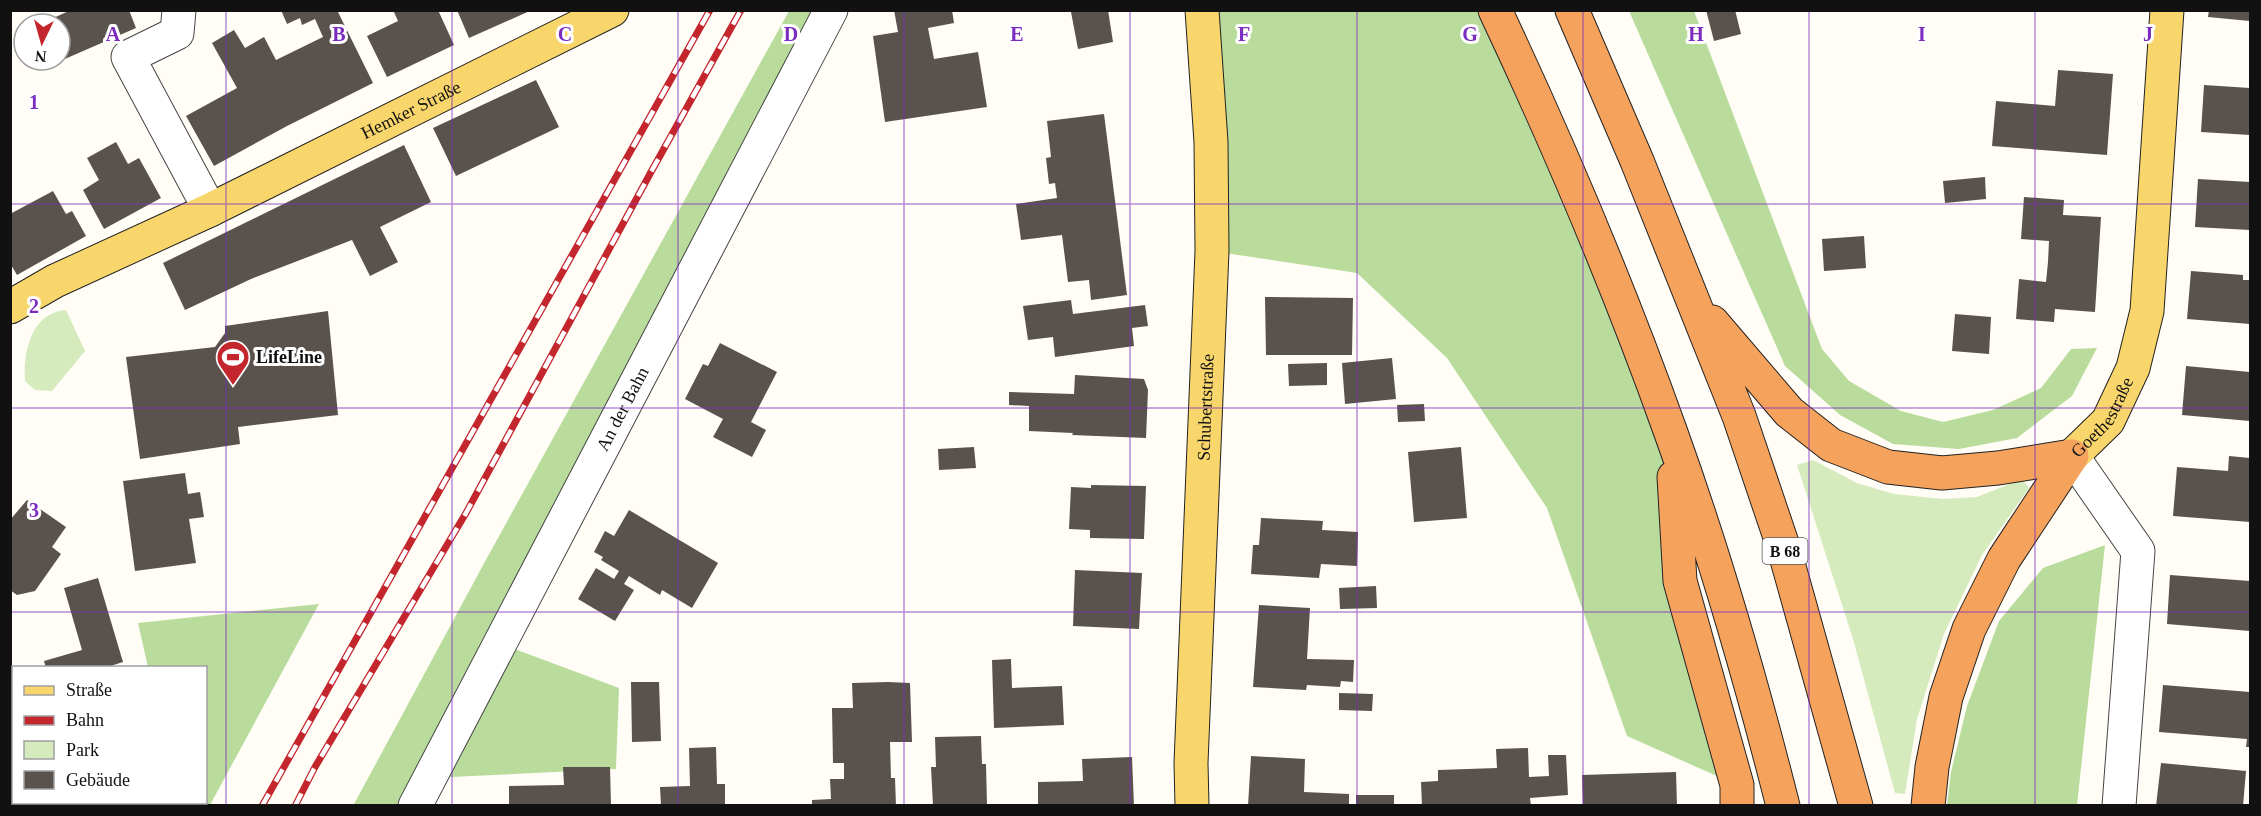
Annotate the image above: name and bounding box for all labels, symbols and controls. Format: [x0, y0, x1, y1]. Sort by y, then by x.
north arrow [12, 12, 72, 72]
text: A [106, 23, 121, 45]
text: B [332, 23, 346, 45]
text: C [558, 23, 572, 45]
text: D [784, 23, 798, 45]
text: E [1010, 23, 1024, 45]
text: F [1238, 23, 1250, 45]
text: G [1462, 23, 1478, 45]
text: H [1688, 23, 1704, 45]
text: I [1918, 23, 1926, 45]
text: J [2143, 23, 2153, 45]
text: N [34, 47, 47, 65]
street label: Hemker Straße [358, 77, 464, 143]
text: 1 [29, 91, 39, 113]
text: 2 [29, 295, 39, 317]
sports icon: LifeLine [215, 339, 251, 386]
place label: LifeLine [256, 347, 322, 367]
street label: Schubertstraße [1193, 353, 1218, 461]
street label: An der Bahn [592, 364, 653, 454]
street label: Goethestraße [2067, 374, 2137, 461]
text: 3 [29, 499, 39, 521]
road number: B 68 [1762, 538, 1808, 564]
legend [12, 666, 207, 804]
text: Straße [66, 680, 112, 700]
text: Bahn [66, 710, 104, 730]
text: Park [66, 740, 99, 760]
text: Gebäude [66, 770, 130, 790]

